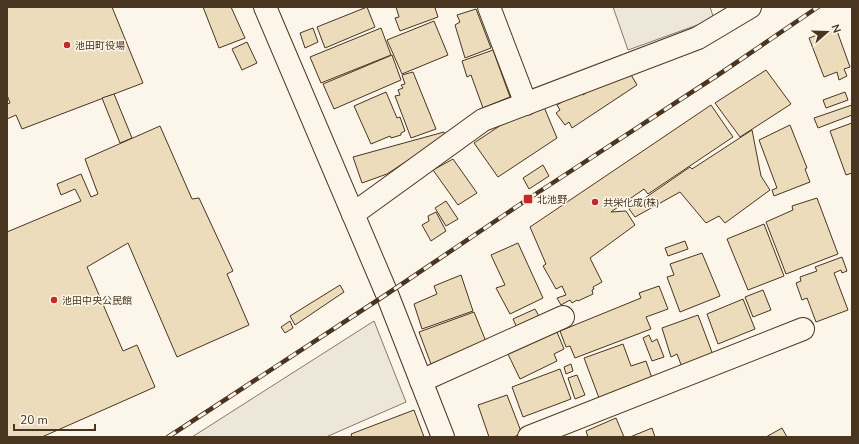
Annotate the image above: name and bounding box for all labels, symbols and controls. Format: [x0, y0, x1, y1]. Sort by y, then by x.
north arrow [807, 12, 847, 52]
text: N [827, 22, 844, 35]
place label: 池田町役場 [75, 39, 125, 53]
marker: 池田町役場 [62, 40, 72, 50]
marker: 北池野 [522, 193, 534, 205]
place label: 北池野 [537, 193, 567, 207]
place label: 共栄化成(株) [603, 196, 659, 210]
marker: 共栄化成(株) [590, 197, 600, 207]
place label: 池田中央公民館 [62, 294, 132, 308]
marker: 池田中央公民館 [49, 295, 59, 305]
scale bar [14, 406, 95, 432]
text: 20 m [20, 412, 48, 428]

